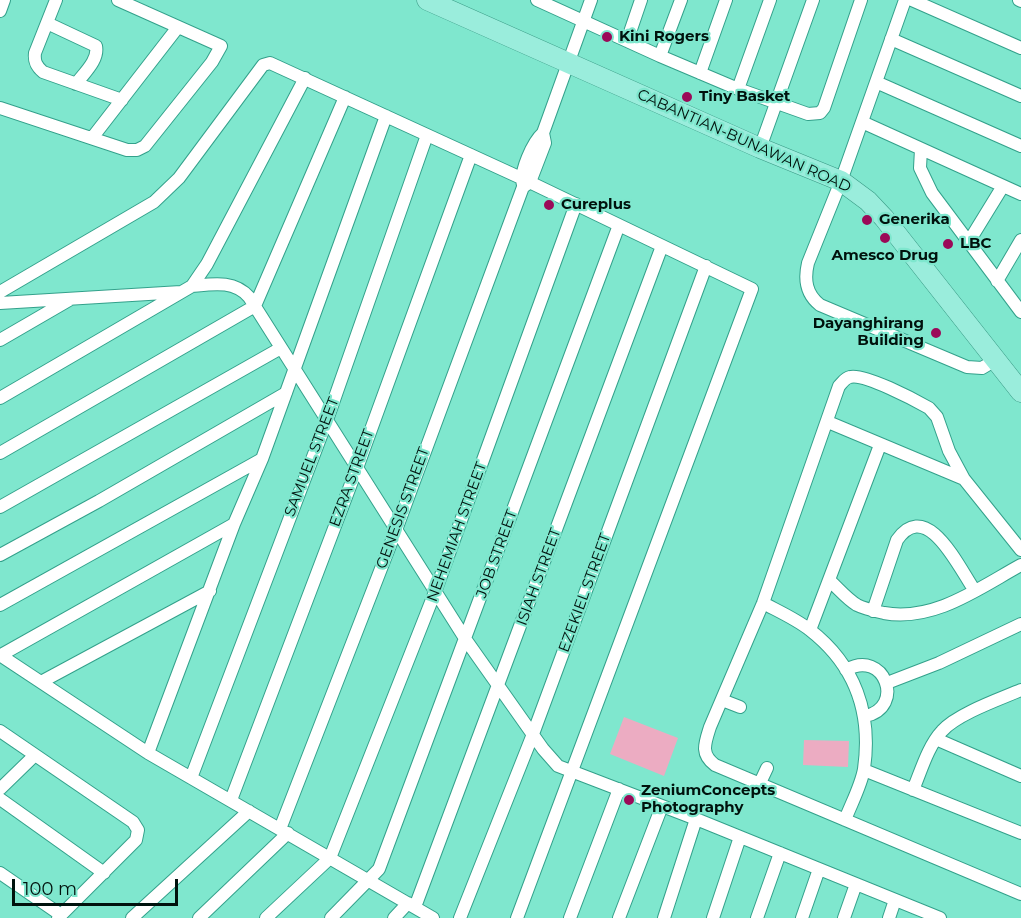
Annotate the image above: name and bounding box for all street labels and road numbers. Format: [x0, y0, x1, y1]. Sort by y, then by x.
street label: CABANTIAN-BUNAWAN ROAD [634, 86, 854, 196]
street label: SAMUEL STREET [281, 395, 343, 519]
street label: EZRA STREET [326, 427, 378, 529]
street label: GENESIS STREET [373, 445, 433, 571]
street label: NEHEMIAH STREET [423, 460, 491, 604]
street label: JOB STREET [473, 507, 521, 601]
street label: ISIAH STREET [513, 526, 565, 628]
street label: EZEKIEL STREET [555, 531, 615, 655]

